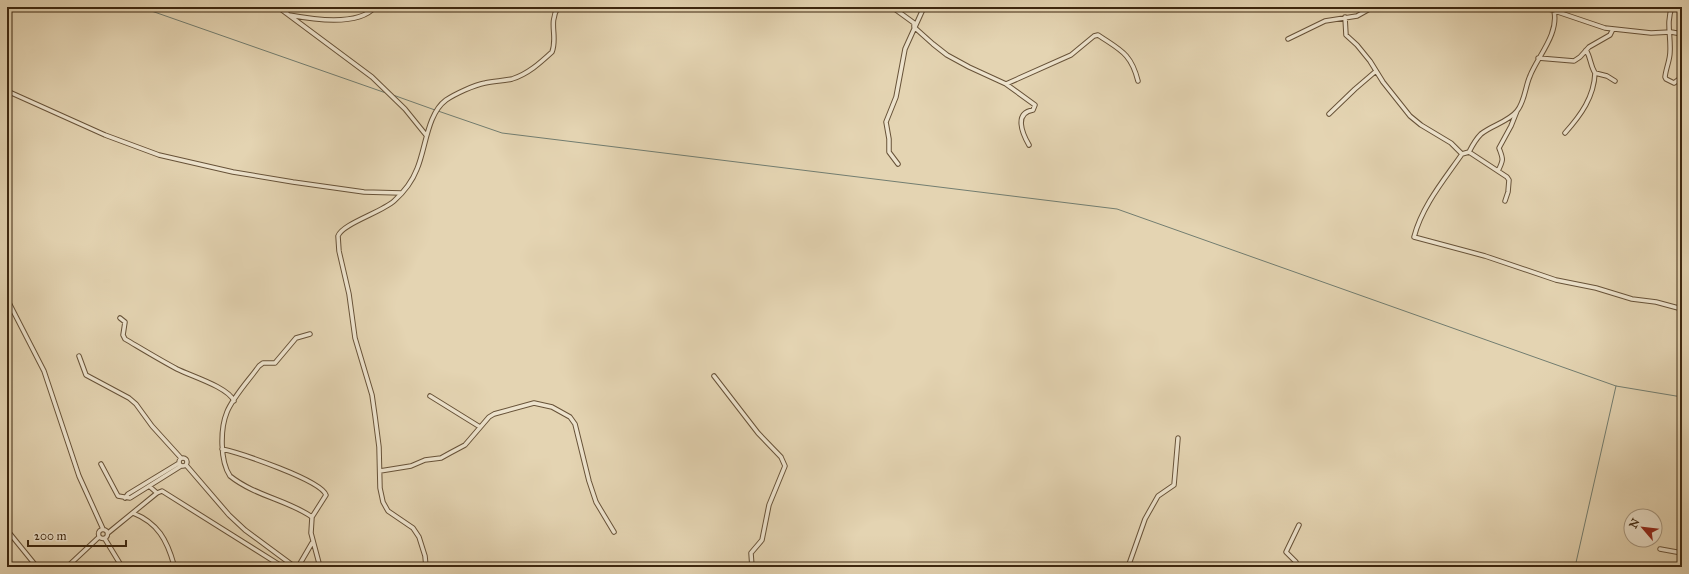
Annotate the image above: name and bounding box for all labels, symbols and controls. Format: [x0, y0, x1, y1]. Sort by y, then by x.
north arrow [1623, 508, 1663, 548]
text: N [1627, 516, 1643, 531]
scale bar [28, 522, 126, 548]
text: 200 m [34, 529, 67, 543]

